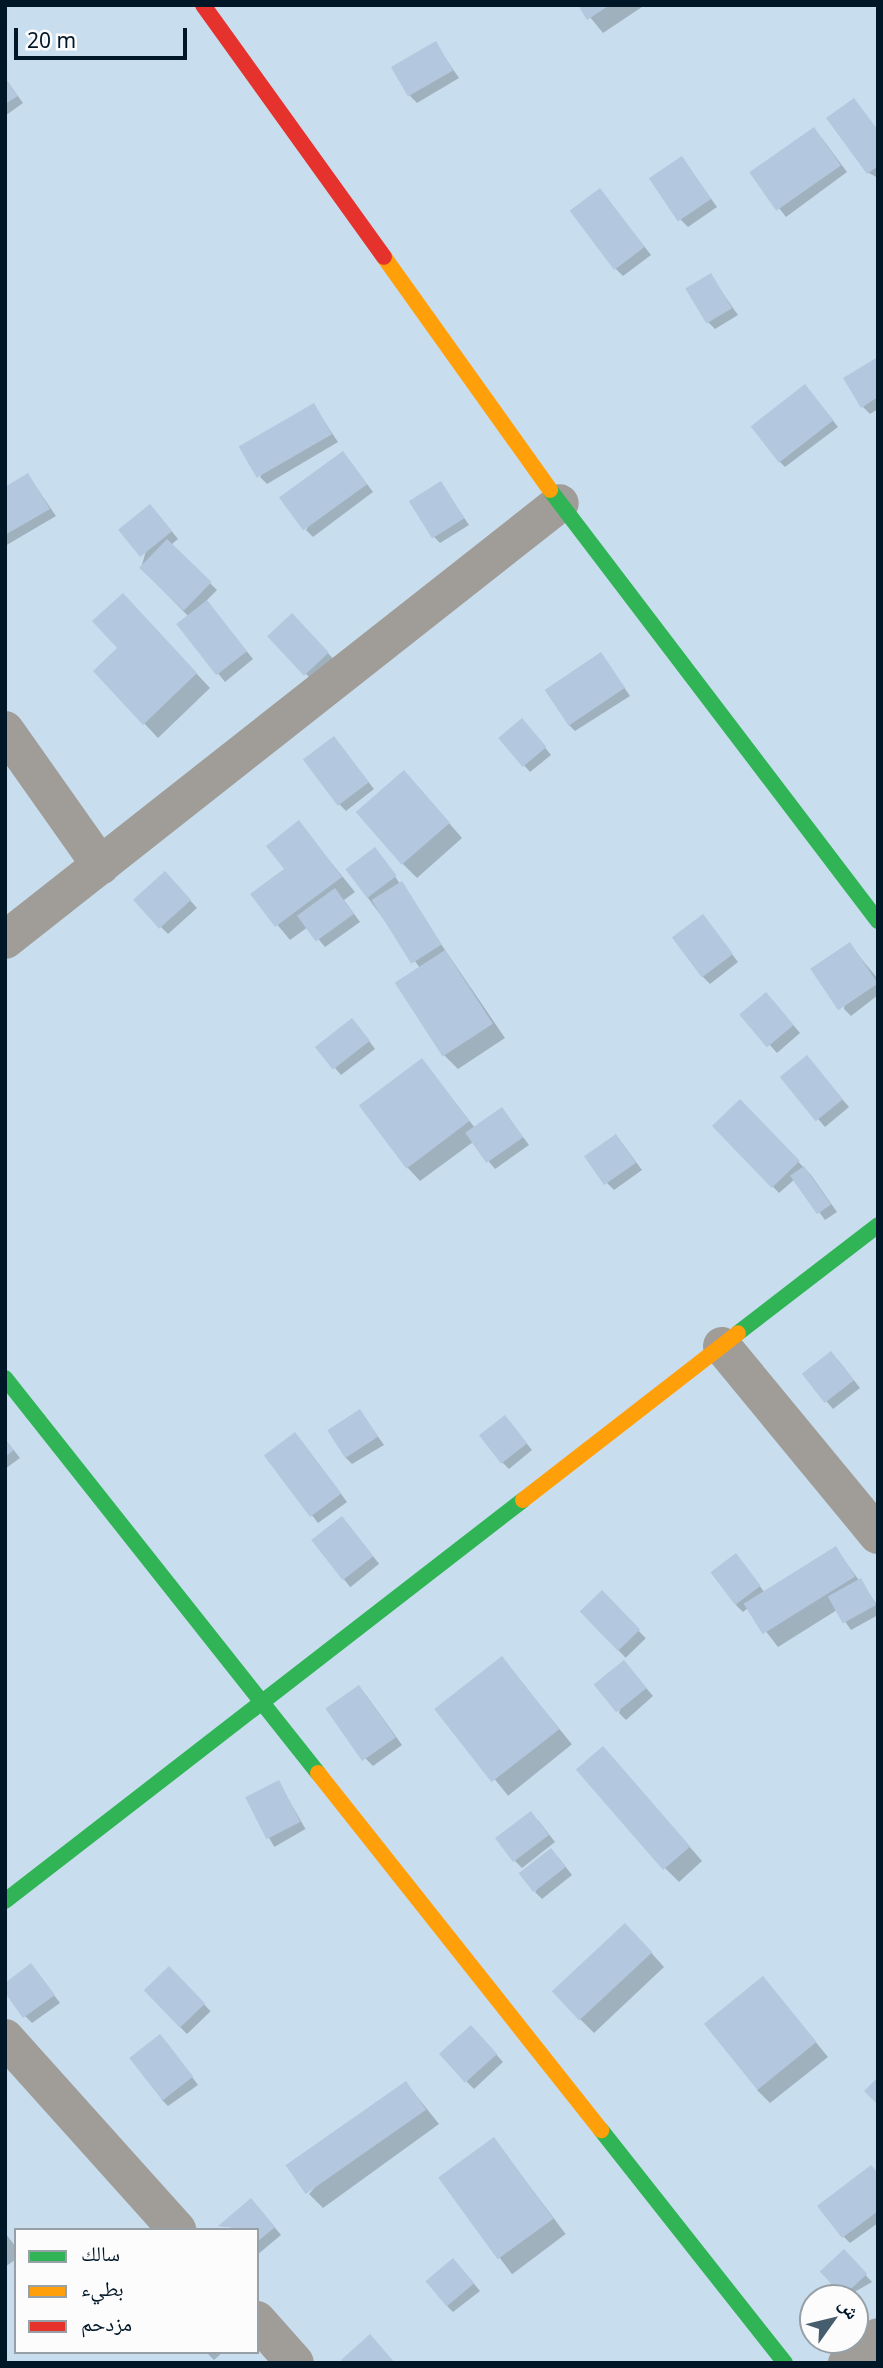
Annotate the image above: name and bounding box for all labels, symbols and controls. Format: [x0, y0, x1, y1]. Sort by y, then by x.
scale bar [18, 14, 191, 58]
text: 20 m [27, 26, 76, 54]
legend [14, 2228, 259, 2354]
text: سالك [81, 2239, 120, 2267]
text: بطيء [81, 2274, 124, 2302]
north arrow [799, 2284, 869, 2354]
text: ش [833, 2293, 866, 2324]
text: مزدحم [81, 2309, 132, 2337]

